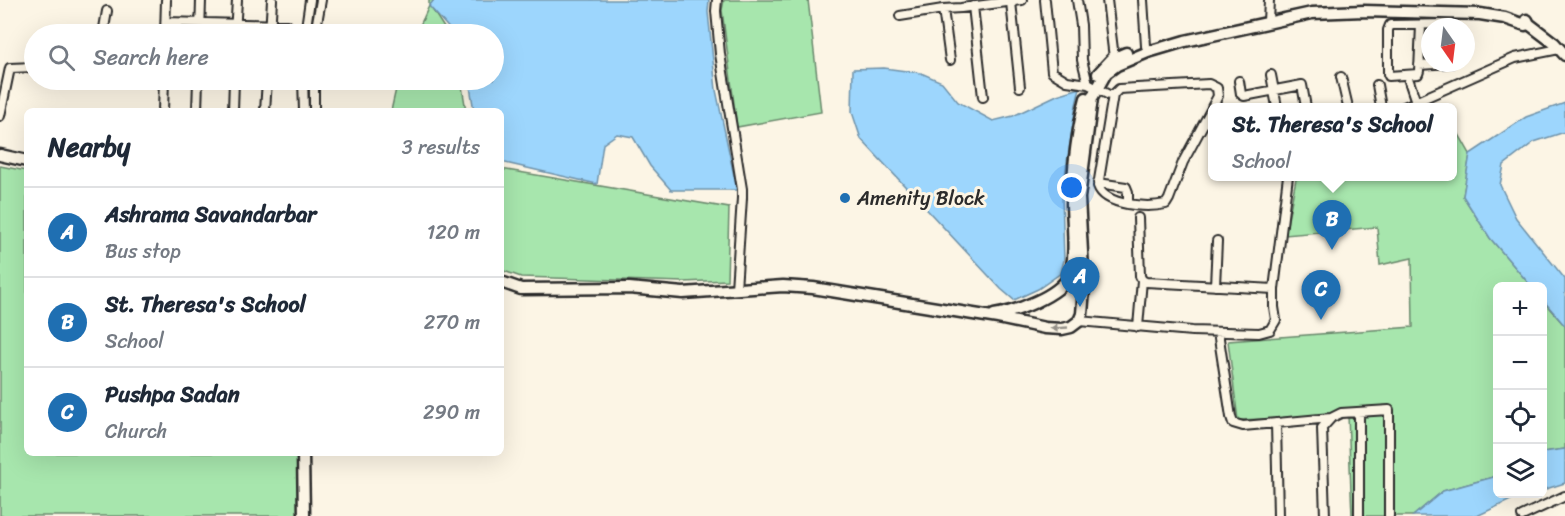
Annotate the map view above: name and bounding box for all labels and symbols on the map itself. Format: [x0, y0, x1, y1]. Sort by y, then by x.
north arrow [1421, 18, 1475, 72]
your location [1057, 173, 1086, 202]
place label: Amenity Block [856, 181, 985, 216]
marker: Amenity Block [838, 191, 852, 205]
pin: B [1312, 200, 1352, 250]
pin: A [1060, 258, 1100, 307]
pin: C [1302, 270, 1340, 320]
one-way arrow [1049, 323, 1068, 332]

